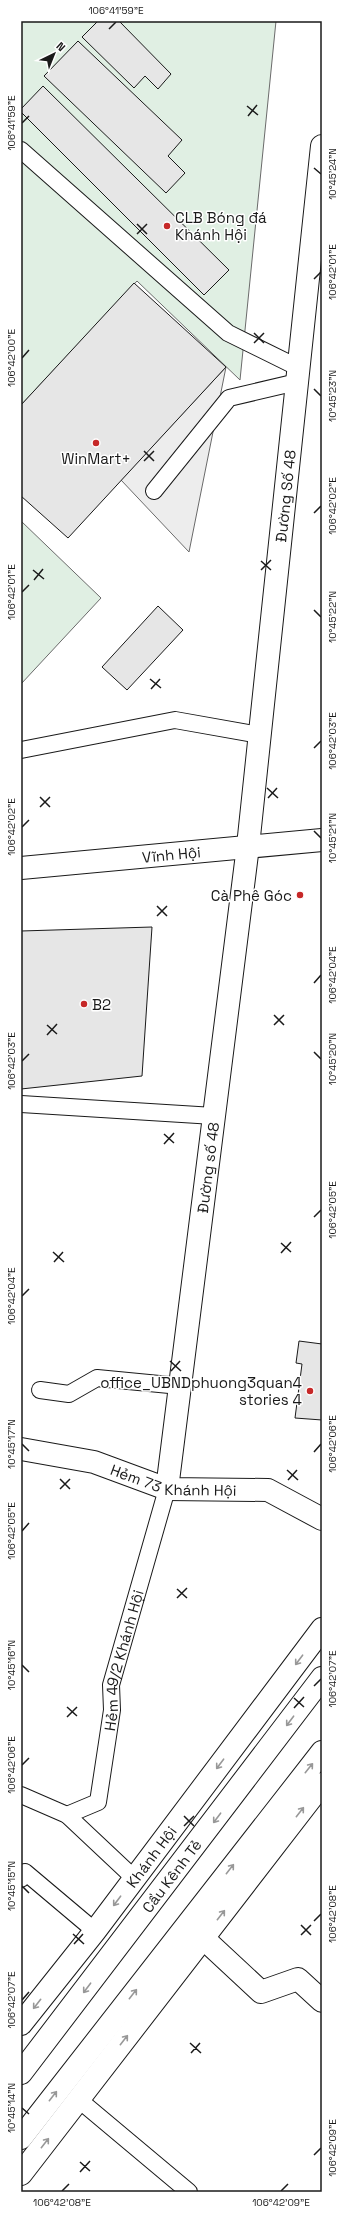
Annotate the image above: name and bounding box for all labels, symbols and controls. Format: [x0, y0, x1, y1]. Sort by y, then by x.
text: 106°41'59"E [88, 4, 144, 17]
north arrow [34, 34, 74, 74]
text: N [53, 39, 68, 54]
text: 106°41'59"E [5, 95, 18, 151]
text: 10°45'24"N [326, 148, 339, 200]
place label: CLB Bóng đá Khánh Hội [175, 208, 267, 244]
marker: CLB Bóng đá Khánh Hội [162, 221, 172, 231]
text: 106°42'01"E [326, 244, 339, 300]
text: 106°42'00"E [5, 329, 18, 387]
text: 10°45'23"N [326, 370, 339, 422]
marker: WinMart+ [91, 438, 101, 448]
place label: WinMart+ [61, 449, 131, 468]
street label: Đường Số 48 [271, 449, 299, 543]
text: 106°42'02"E [326, 477, 339, 535]
text: 106°42'01"E [5, 564, 18, 620]
text: 10°45'22"N [326, 591, 339, 643]
text: 106°42'03"E [326, 712, 339, 770]
text: 106°42'02"E [5, 798, 18, 856]
text: 10°45'21"N [326, 813, 339, 863]
street label: Vĩnh Hội [141, 842, 202, 866]
place label: Cà Phê Góc [211, 886, 292, 905]
marker: Cà Phê Góc [295, 890, 305, 900]
text: 106°42'04"E [326, 946, 339, 1004]
place label: B2 [92, 995, 111, 1014]
marker: B2 [79, 999, 89, 1009]
text: 106°42'03"E [5, 1032, 18, 1090]
text: 10°45'20"N [326, 1033, 339, 1085]
street label: Đường số 48 [192, 1121, 223, 1214]
text: 106°42'05"E [326, 1181, 339, 1239]
text: 106°42'04"E [5, 1267, 18, 1325]
place label: office_UBNDphuong3quan4 stories 4 [100, 1373, 302, 1409]
marker: office_UBNDphuong3quan4 stories 4 [305, 1386, 315, 1396]
text: 106°42'06"E [326, 1415, 339, 1473]
text: 10°45'17"N [5, 1419, 18, 1469]
street label: Hẻm 73 Khánh Hội [108, 1459, 237, 1499]
text: 106°42'05"E [5, 1502, 18, 1560]
street label: Hẻm 49/2 Khánh Hội [99, 1588, 147, 1732]
text: 10°45'16"N [5, 1640, 18, 1690]
text: 106°42'07"E [326, 1650, 339, 1708]
one-way arrow [294, 1654, 303, 1665]
one-way arrow [286, 1715, 295, 1726]
text: 106°42'06"E [5, 1736, 18, 1794]
one-way arrow [216, 1758, 225, 1769]
one-way arrow [305, 1762, 314, 1773]
one-way arrow [296, 1807, 305, 1818]
one-way arrow [212, 1813, 221, 1824]
street label: Khánh Hội [122, 1822, 180, 1891]
street label: Cầu Kênh Tẻ [137, 1835, 205, 1916]
text: 10°45'15"N [5, 1861, 18, 1911]
one-way arrow [226, 1863, 234, 1874]
text: 106°42'08"E [326, 1885, 339, 1943]
one-way arrow [113, 1895, 121, 1906]
one-way arrow [217, 1910, 225, 1921]
text: 106°42'07"E [5, 1971, 18, 2029]
one-way arrow [82, 1982, 91, 1993]
one-way arrow [129, 1988, 137, 1999]
one-way arrow [33, 1998, 42, 2009]
one-way arrow [120, 2035, 129, 2046]
text: 10°45'14"N [5, 2083, 18, 2133]
one-way arrow [49, 2091, 58, 2102]
text: 106°42'09"E [326, 2119, 339, 2177]
one-way arrow [40, 2138, 49, 2149]
text: 106°42'08"E [33, 2196, 91, 2209]
text: 106°42'09"E [252, 2196, 310, 2209]

